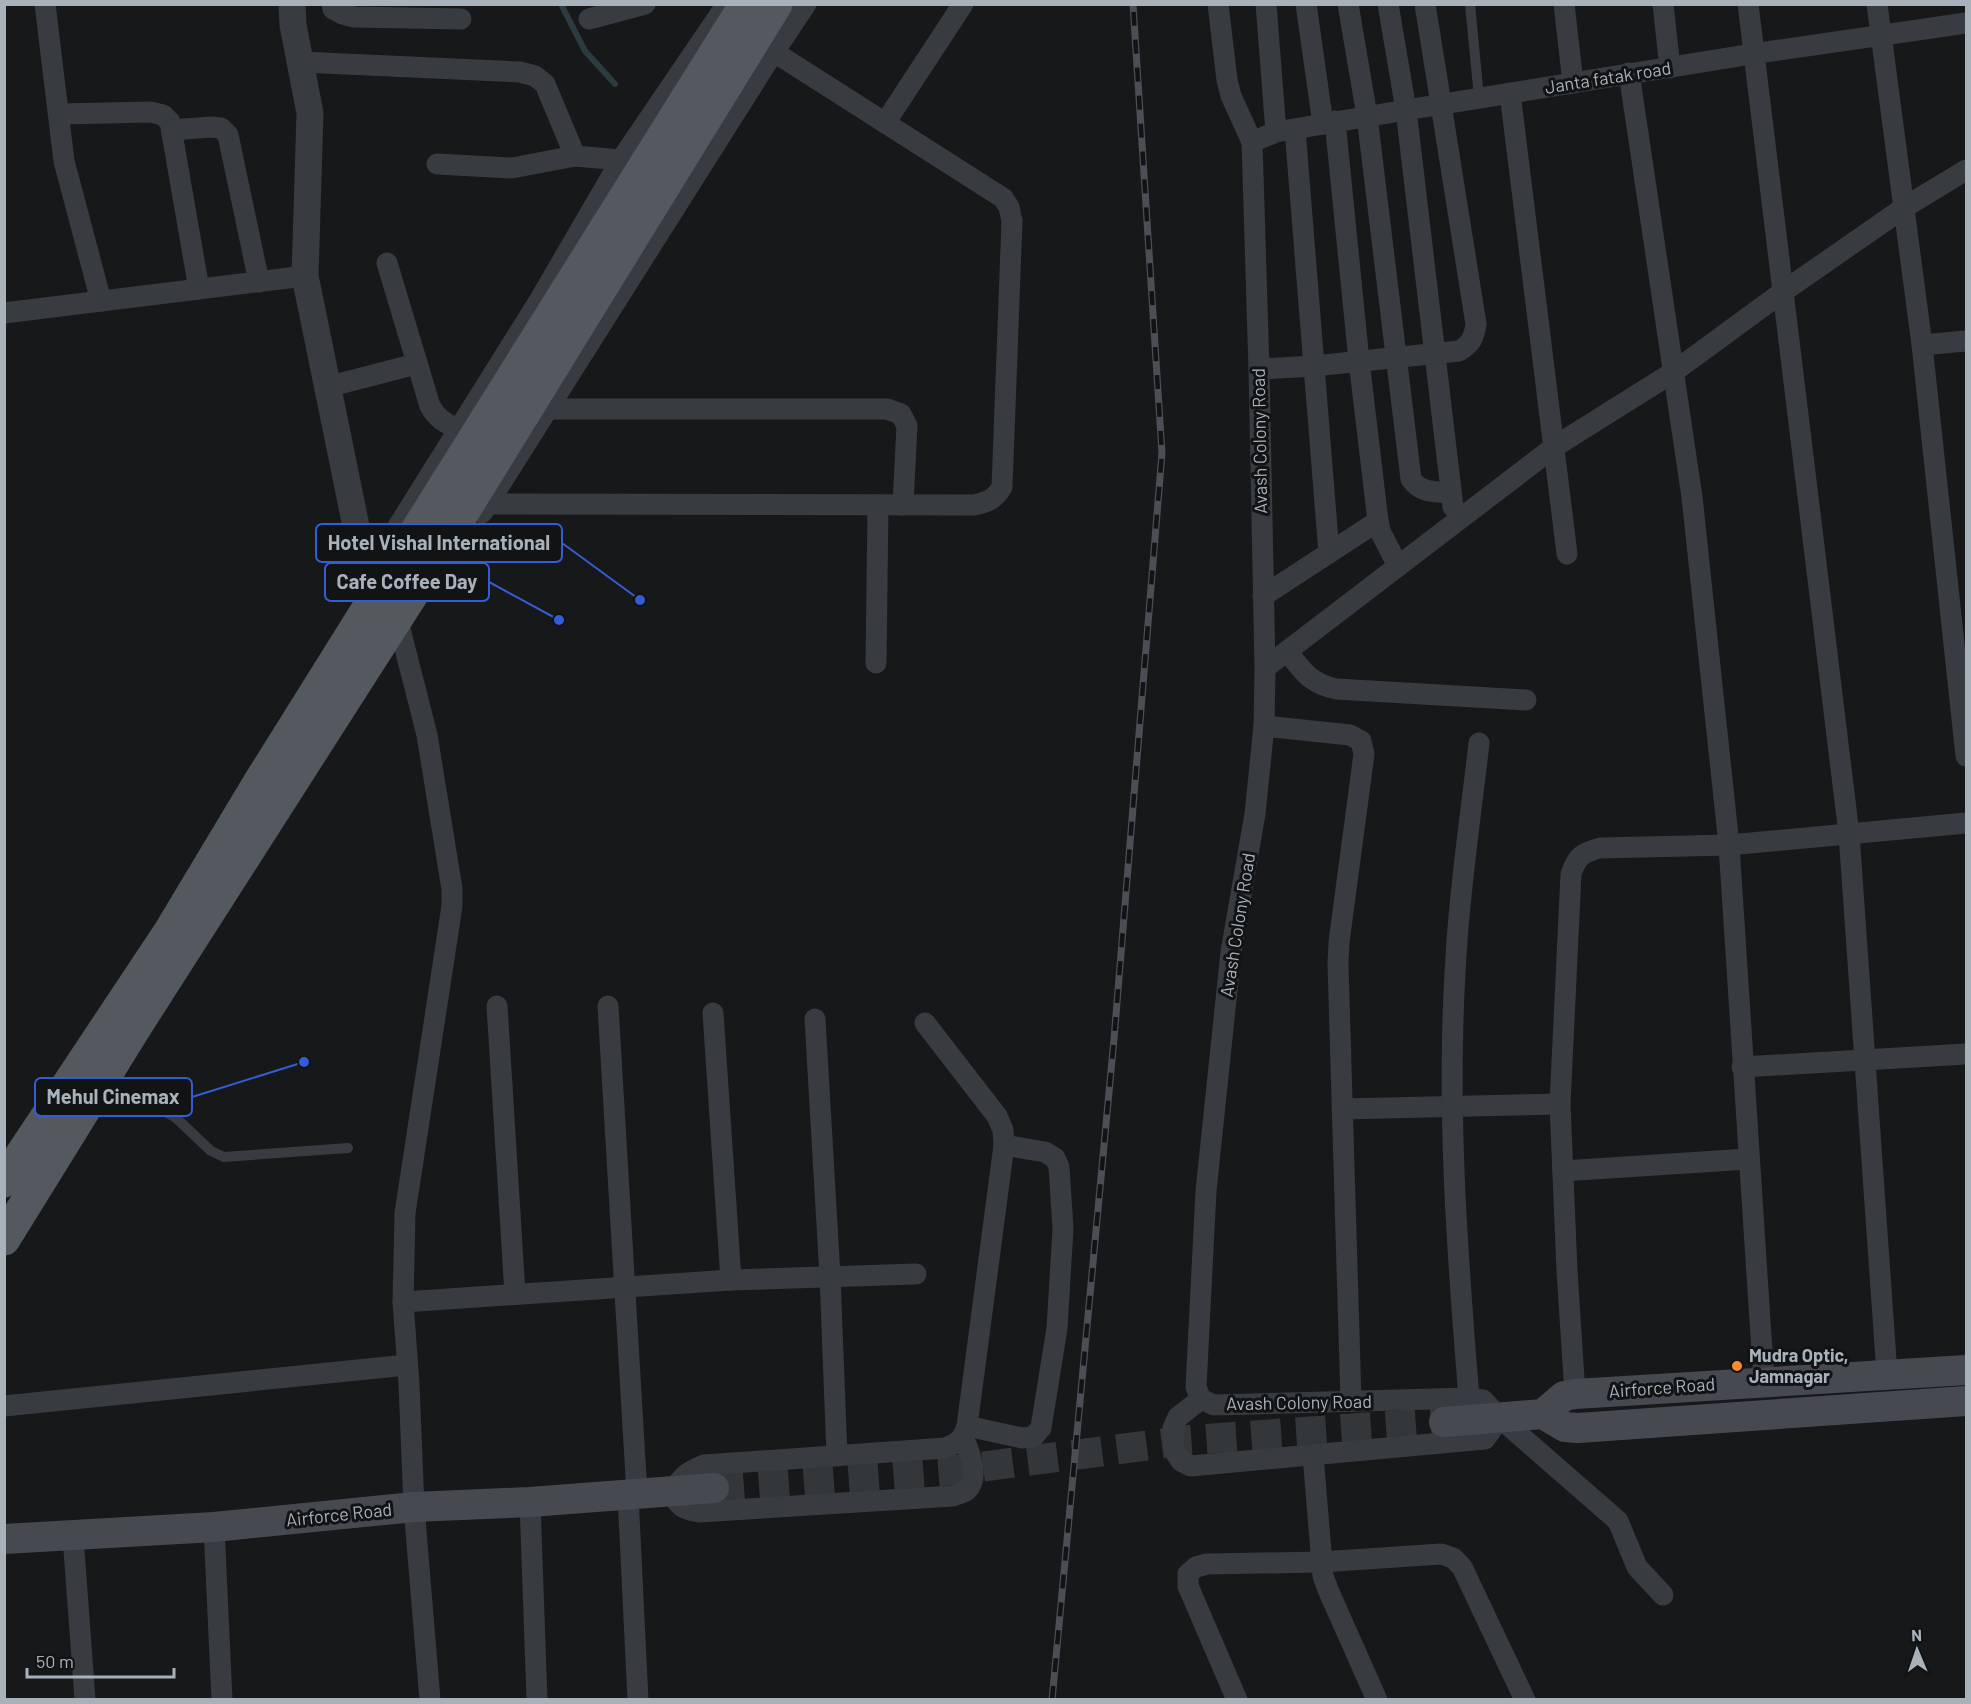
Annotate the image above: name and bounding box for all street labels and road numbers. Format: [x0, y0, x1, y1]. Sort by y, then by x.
street label: Janta fatak road [1543, 56, 1673, 98]
street label: Avash Colony Road [1247, 368, 1271, 514]
street label: Avash Colony Road [1215, 851, 1259, 999]
street label: Airforce Road [1608, 1372, 1716, 1402]
street label: Avash Colony Road [1226, 1390, 1372, 1414]
street label: Airforce Road [285, 1498, 393, 1531]

